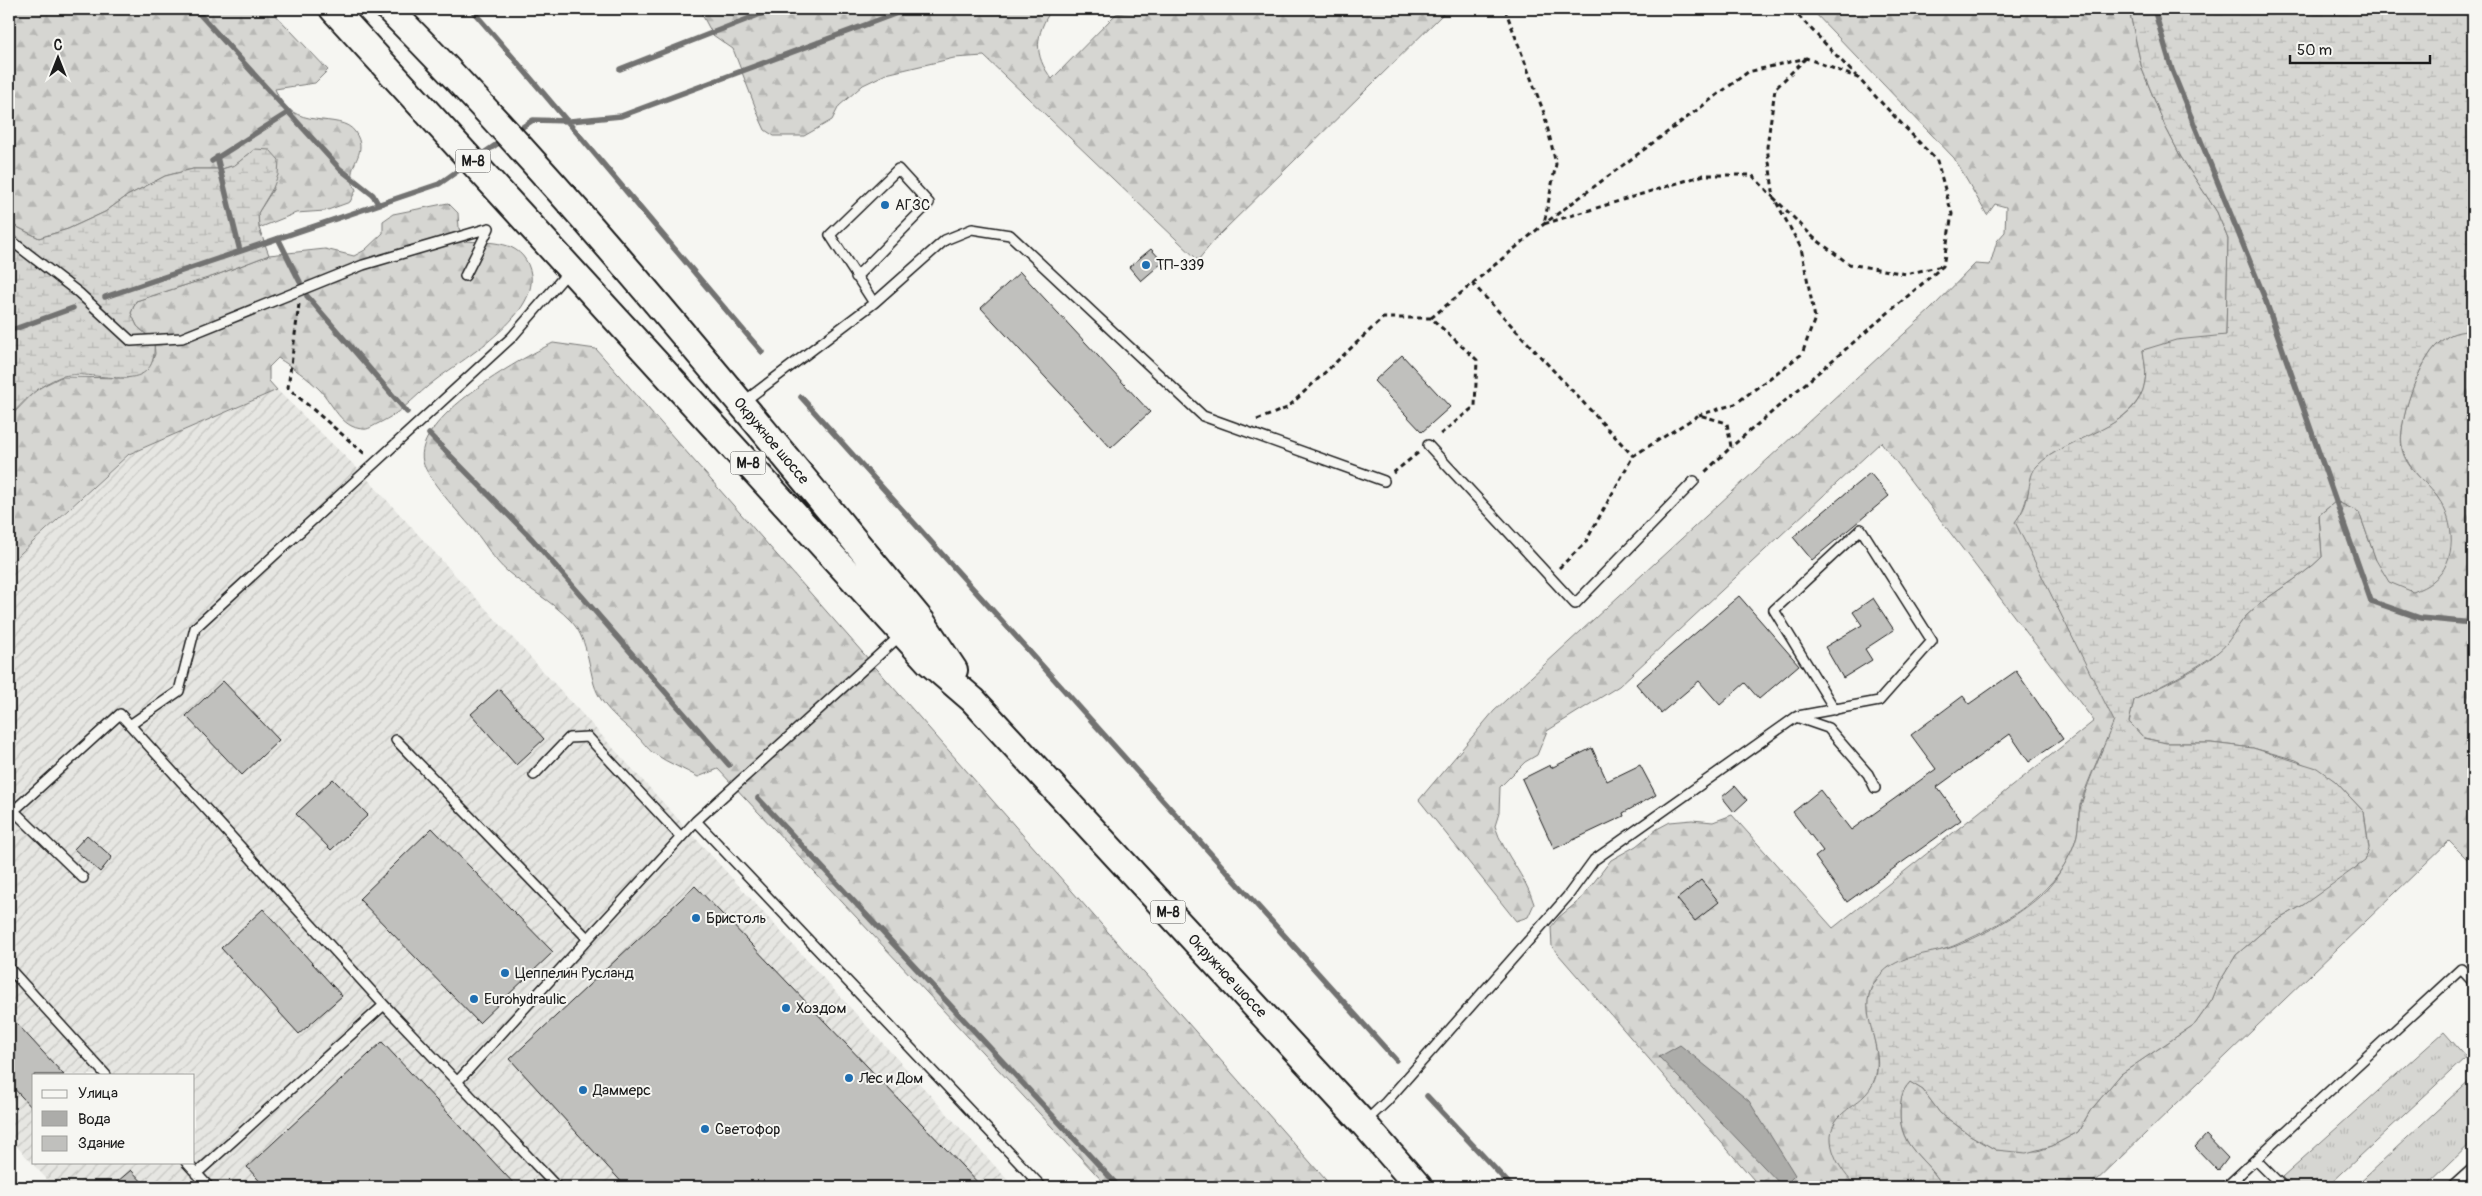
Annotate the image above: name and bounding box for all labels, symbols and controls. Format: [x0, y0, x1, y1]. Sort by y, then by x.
north arrow [32, 32, 82, 82]
scale bar [2290, 32, 2430, 64]
text: С [54, 37, 63, 54]
text: 50 m [2297, 41, 2332, 60]
road number: М-8 [456, 150, 490, 172]
place label: АГЗС [895, 196, 930, 215]
marker: АГЗС [879, 199, 891, 211]
place label: ТП-339 [1156, 256, 1204, 275]
marker: ТП-339 [1140, 259, 1152, 271]
street label: Окружное шоссе [729, 394, 813, 489]
road number: М-8 [730, 452, 766, 474]
road number: М-8 [1150, 900, 1186, 924]
place label: Бристоль [706, 909, 767, 928]
marker: Бристоль [690, 912, 702, 924]
street label: Окружное шоссе [1183, 930, 1271, 1022]
place label: Цеппелин Русланд [515, 964, 634, 983]
marker: Цеппелин Русланд [499, 967, 511, 979]
place label: Eurohydraulic [484, 990, 567, 1009]
marker: Eurohydraulic [468, 993, 480, 1005]
place label: Хоздом [796, 999, 846, 1018]
marker: Хоздом [780, 1002, 792, 1014]
place label: Лес и Дом [858, 1069, 923, 1088]
marker: Лес и Дом [843, 1072, 855, 1084]
legend [32, 1074, 195, 1164]
place label: Даммерс [592, 1081, 651, 1100]
text: Улица [78, 1084, 118, 1103]
marker: Даммерс [577, 1084, 589, 1096]
text: Вода [78, 1110, 111, 1129]
place label: Светофор [715, 1120, 780, 1139]
marker: Светофор [699, 1123, 711, 1135]
text: Здание [78, 1134, 125, 1153]

